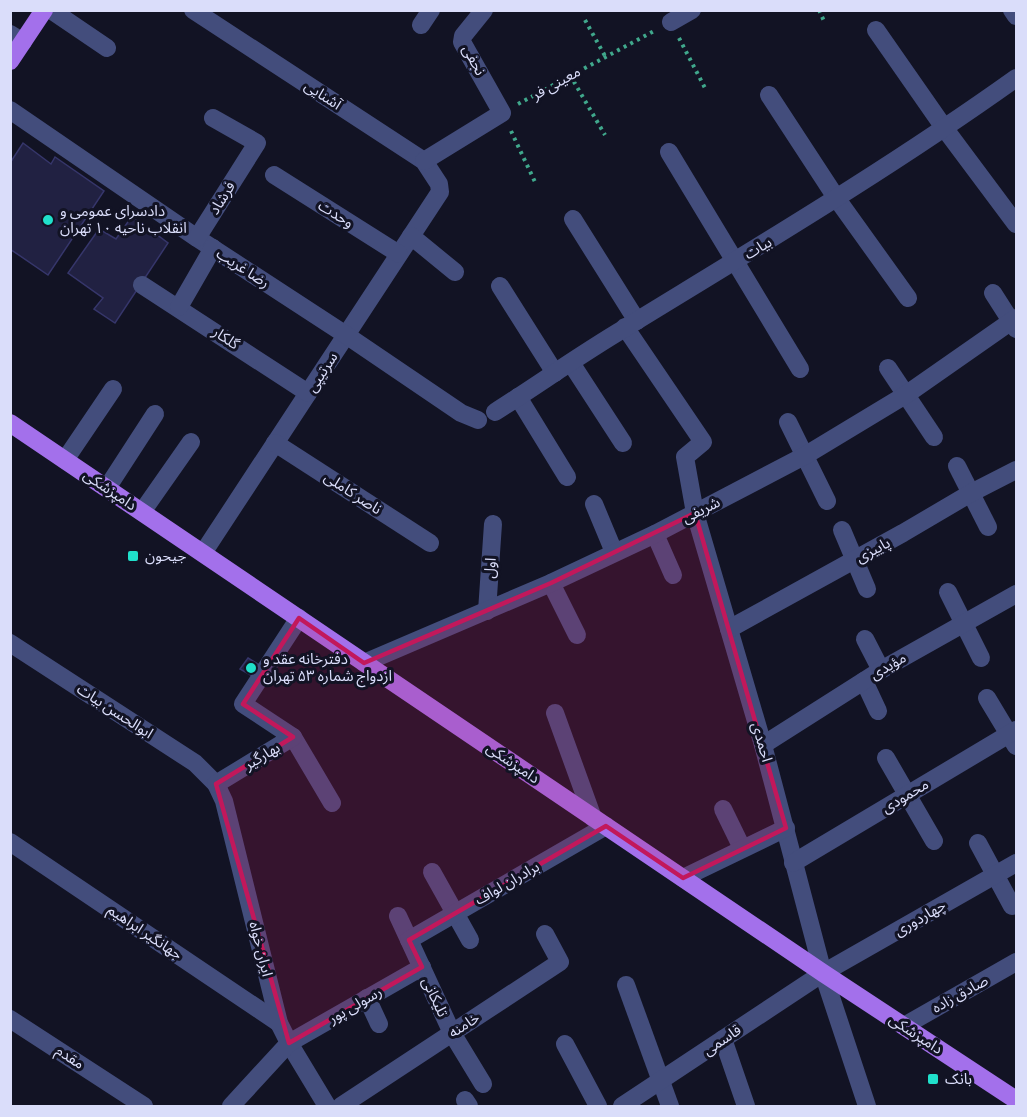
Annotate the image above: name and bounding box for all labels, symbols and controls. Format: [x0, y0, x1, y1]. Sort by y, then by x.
street label: نجفی [457, 41, 490, 79]
street label: معینی فر [527, 61, 585, 106]
street label: آشنایی [300, 76, 346, 116]
street label: فرشاد [204, 177, 241, 219]
street label: وحدت [314, 195, 358, 234]
place label: دادسرای عمومی و انقلاب ناحیه ۱۰ تهران [60, 201, 187, 239]
marker: دادسرای عمومی و انقلاب ناحیه ۱۰ تهران [41, 213, 55, 227]
street label: بیات [740, 232, 776, 265]
street label: رضا غریب [212, 243, 274, 294]
street label: گلکار [207, 321, 244, 355]
street label: سرتیپی [302, 348, 343, 396]
street label: دامپزشکی [79, 465, 141, 516]
street label: ناصر کاملی [320, 467, 386, 520]
street label: شریفی [679, 492, 724, 529]
street label: پاییزی [852, 533, 894, 568]
place label: جیحون [145, 546, 187, 567]
marker: جیحون [126, 549, 140, 563]
street label: اول [479, 557, 502, 579]
street label: مؤیدی [866, 648, 910, 685]
place label: دفترخانه عقد و ازدواج شماره ۵۳ تهران [263, 649, 392, 688]
marker: دفترخانه عقد و ازدواج شماره ۵۳ تهران [244, 661, 258, 675]
street label: ابوالحسن بیات [72, 679, 157, 744]
street label: احمدی [746, 720, 777, 764]
street label: بهارگیر [239, 737, 284, 776]
street label: دامپزشکی [482, 738, 544, 789]
street label: محمودی [878, 774, 933, 819]
street label: برادران لواف [471, 856, 544, 910]
street label: چهاردوری [890, 895, 950, 942]
street label: جهانگیر ابراهیم [103, 900, 187, 965]
street label: ایران خواه [244, 919, 277, 979]
street label: صادق زاده [928, 970, 992, 1019]
street label: تلیکانی [416, 974, 453, 1021]
street label: رسولی پور [324, 982, 386, 1030]
street label: خامنه [444, 1007, 484, 1043]
street label: دامپزشکی [885, 1009, 947, 1060]
street label: قاسمی [699, 1020, 746, 1061]
street label: مقدم [51, 1040, 88, 1075]
place label: بانک [945, 1069, 972, 1090]
marker: بانک [926, 1072, 940, 1086]

